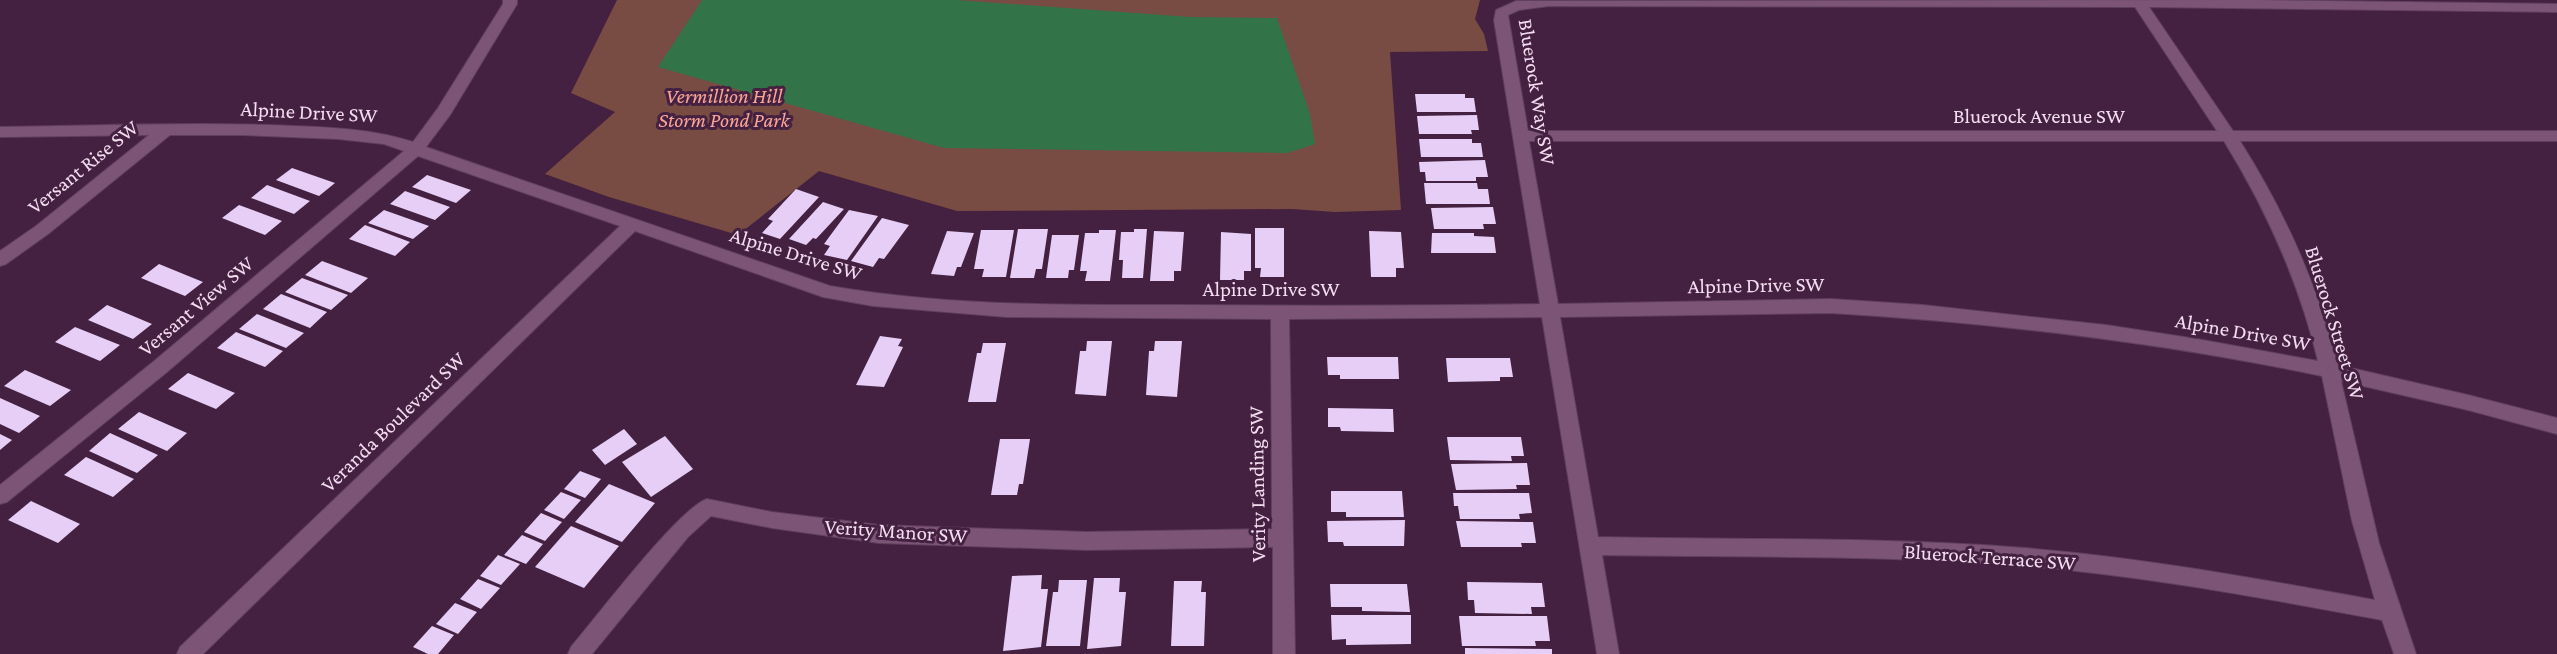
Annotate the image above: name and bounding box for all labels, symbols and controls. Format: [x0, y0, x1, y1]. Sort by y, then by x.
street label: Bluerock Way SW [1514, 17, 1561, 168]
park label: Vermillion Hill Storm Pond Park [658, 84, 791, 132]
street label: Alpine Drive SW [240, 96, 379, 128]
street label: Bluerock Avenue SW [1953, 104, 2126, 128]
street label: Versant Rise SW [23, 115, 144, 219]
street label: Alpine Drive SW [727, 223, 866, 286]
street label: Bluerock Street SW [2300, 243, 2370, 403]
street label: Versant View SW [134, 251, 259, 361]
street label: Alpine Drive SW [1687, 272, 1825, 298]
street label: Alpine Drive SW [1203, 277, 1340, 301]
street label: Alpine Drive SW [2173, 308, 2313, 356]
street label: Veranda Boulevard SW [316, 347, 471, 497]
street label: Verity Landing SW [1244, 405, 1270, 562]
street label: Verity Manor SW [824, 514, 969, 548]
street label: Bluerock Terrace SW [1903, 539, 2077, 575]

